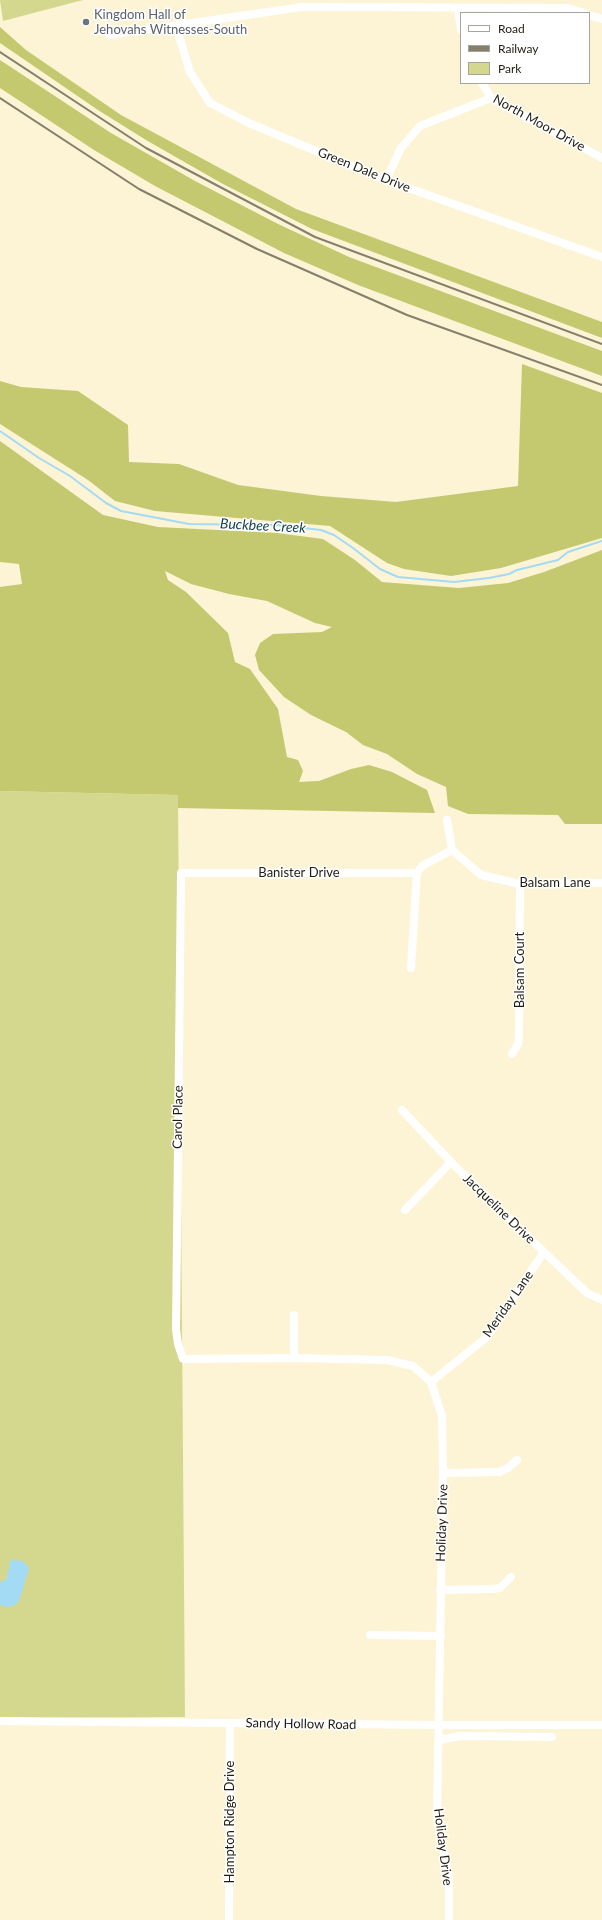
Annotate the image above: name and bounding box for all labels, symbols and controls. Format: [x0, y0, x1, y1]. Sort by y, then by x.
place label: Kingdom Hall of Jehovahs Witnesses-South [94, 7, 247, 38]
legend [460, 12, 590, 84]
marker: Kingdom Hall of Jehovahs Witnesses-South [81, 17, 91, 27]
text: Road [498, 21, 525, 36]
text: Railway [498, 41, 538, 56]
text: Park [498, 61, 521, 76]
street label: North Moor Drive [490, 91, 588, 155]
street label: Green Dale Drive [315, 144, 413, 196]
water label: Buckbee Creek [220, 515, 306, 537]
street label: Banister Drive [258, 865, 340, 881]
street label: Balsam Lane [519, 875, 591, 891]
street label: Balsam Court [512, 932, 528, 1008]
street label: Carol Place [170, 1085, 186, 1149]
street label: Jacqueline Drive [460, 1171, 538, 1247]
street label: Meriday Lane [479, 1268, 537, 1340]
street label: Holiday Drive [433, 1484, 451, 1562]
street label: Sandy Hollow Road [245, 1715, 357, 1733]
street label: Hampton Ridge Drive [222, 1761, 238, 1883]
street label: Holiday Drive [431, 1807, 455, 1887]

